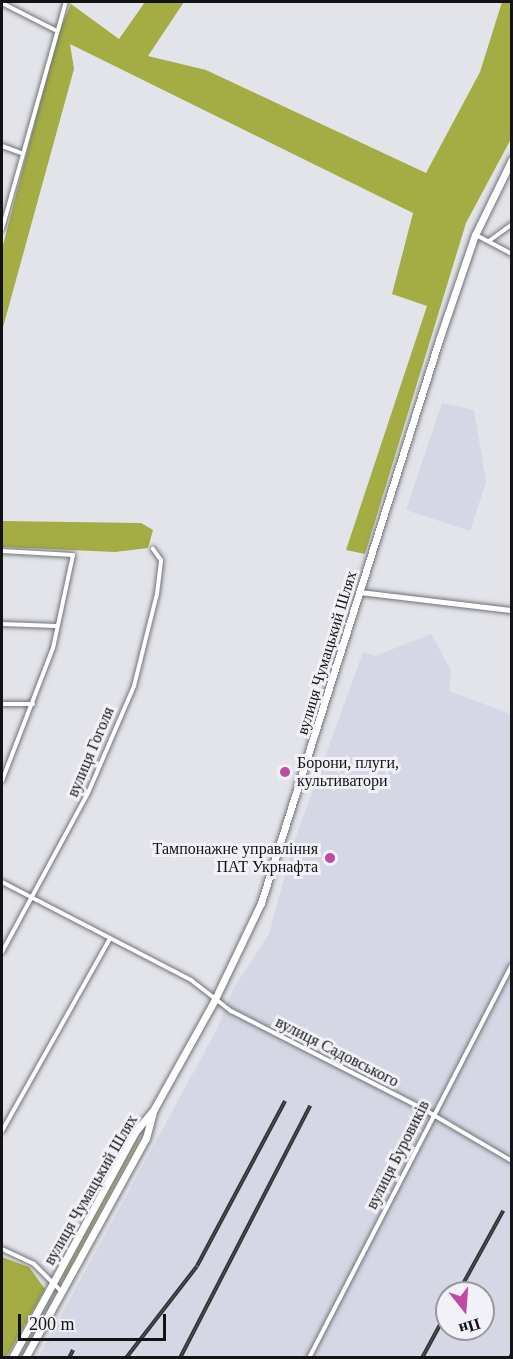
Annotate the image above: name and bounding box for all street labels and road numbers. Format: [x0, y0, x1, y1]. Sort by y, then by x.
street label: вулиця Чумацький Шлях [293, 569, 361, 737]
street label: вулиця Гоголя [63, 704, 119, 800]
street label: вулиця Садовського [272, 1013, 402, 1091]
street label: вулиця Буровиків [362, 1097, 434, 1213]
street label: вулиця Чумацький Шлях [40, 1111, 142, 1269]

